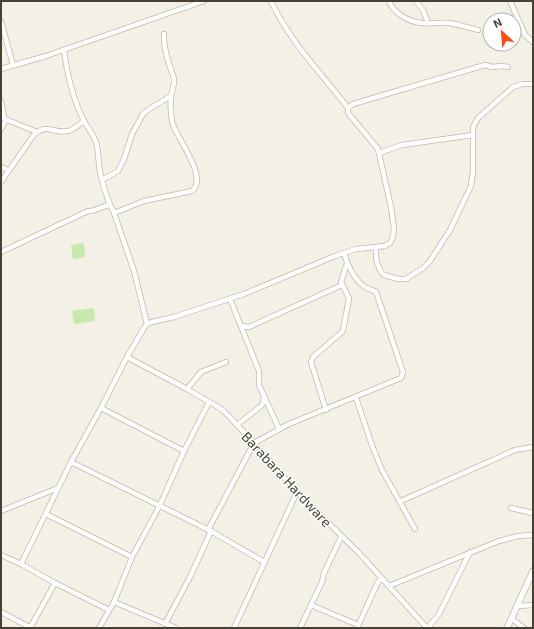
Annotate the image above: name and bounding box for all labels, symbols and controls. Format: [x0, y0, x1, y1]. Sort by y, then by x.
north arrow [482, 12, 522, 52]
text: N [491, 15, 504, 30]
street label: Barabara Hardware [238, 428, 336, 530]

